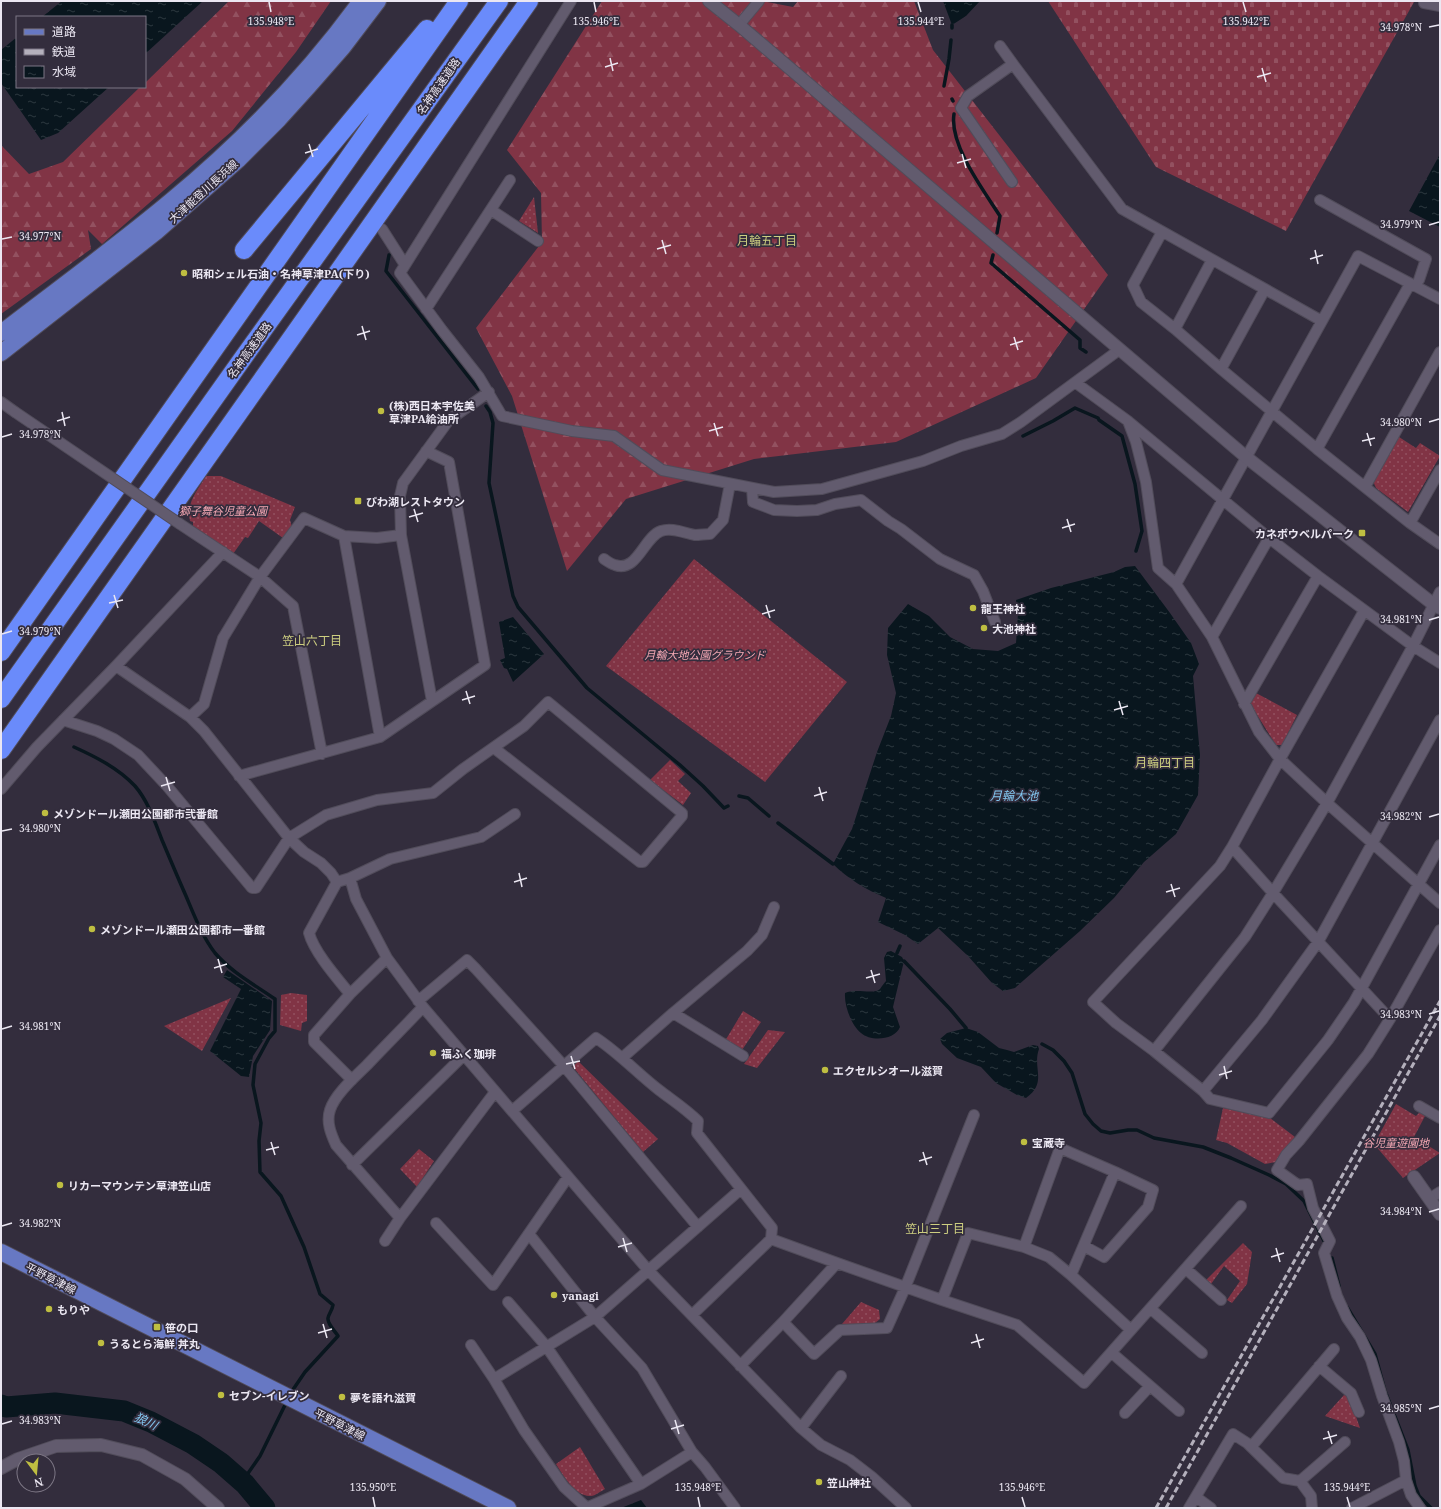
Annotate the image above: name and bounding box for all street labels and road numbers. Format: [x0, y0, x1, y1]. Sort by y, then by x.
street label: 名神高速道路 [413, 55, 463, 117]
street label: 大津能登川長浜線 [165, 156, 241, 226]
street label: 名神高速道路 [224, 319, 274, 381]
street label: 平野草津線 [23, 1259, 79, 1297]
street label: 平野草津線 [312, 1405, 368, 1443]

